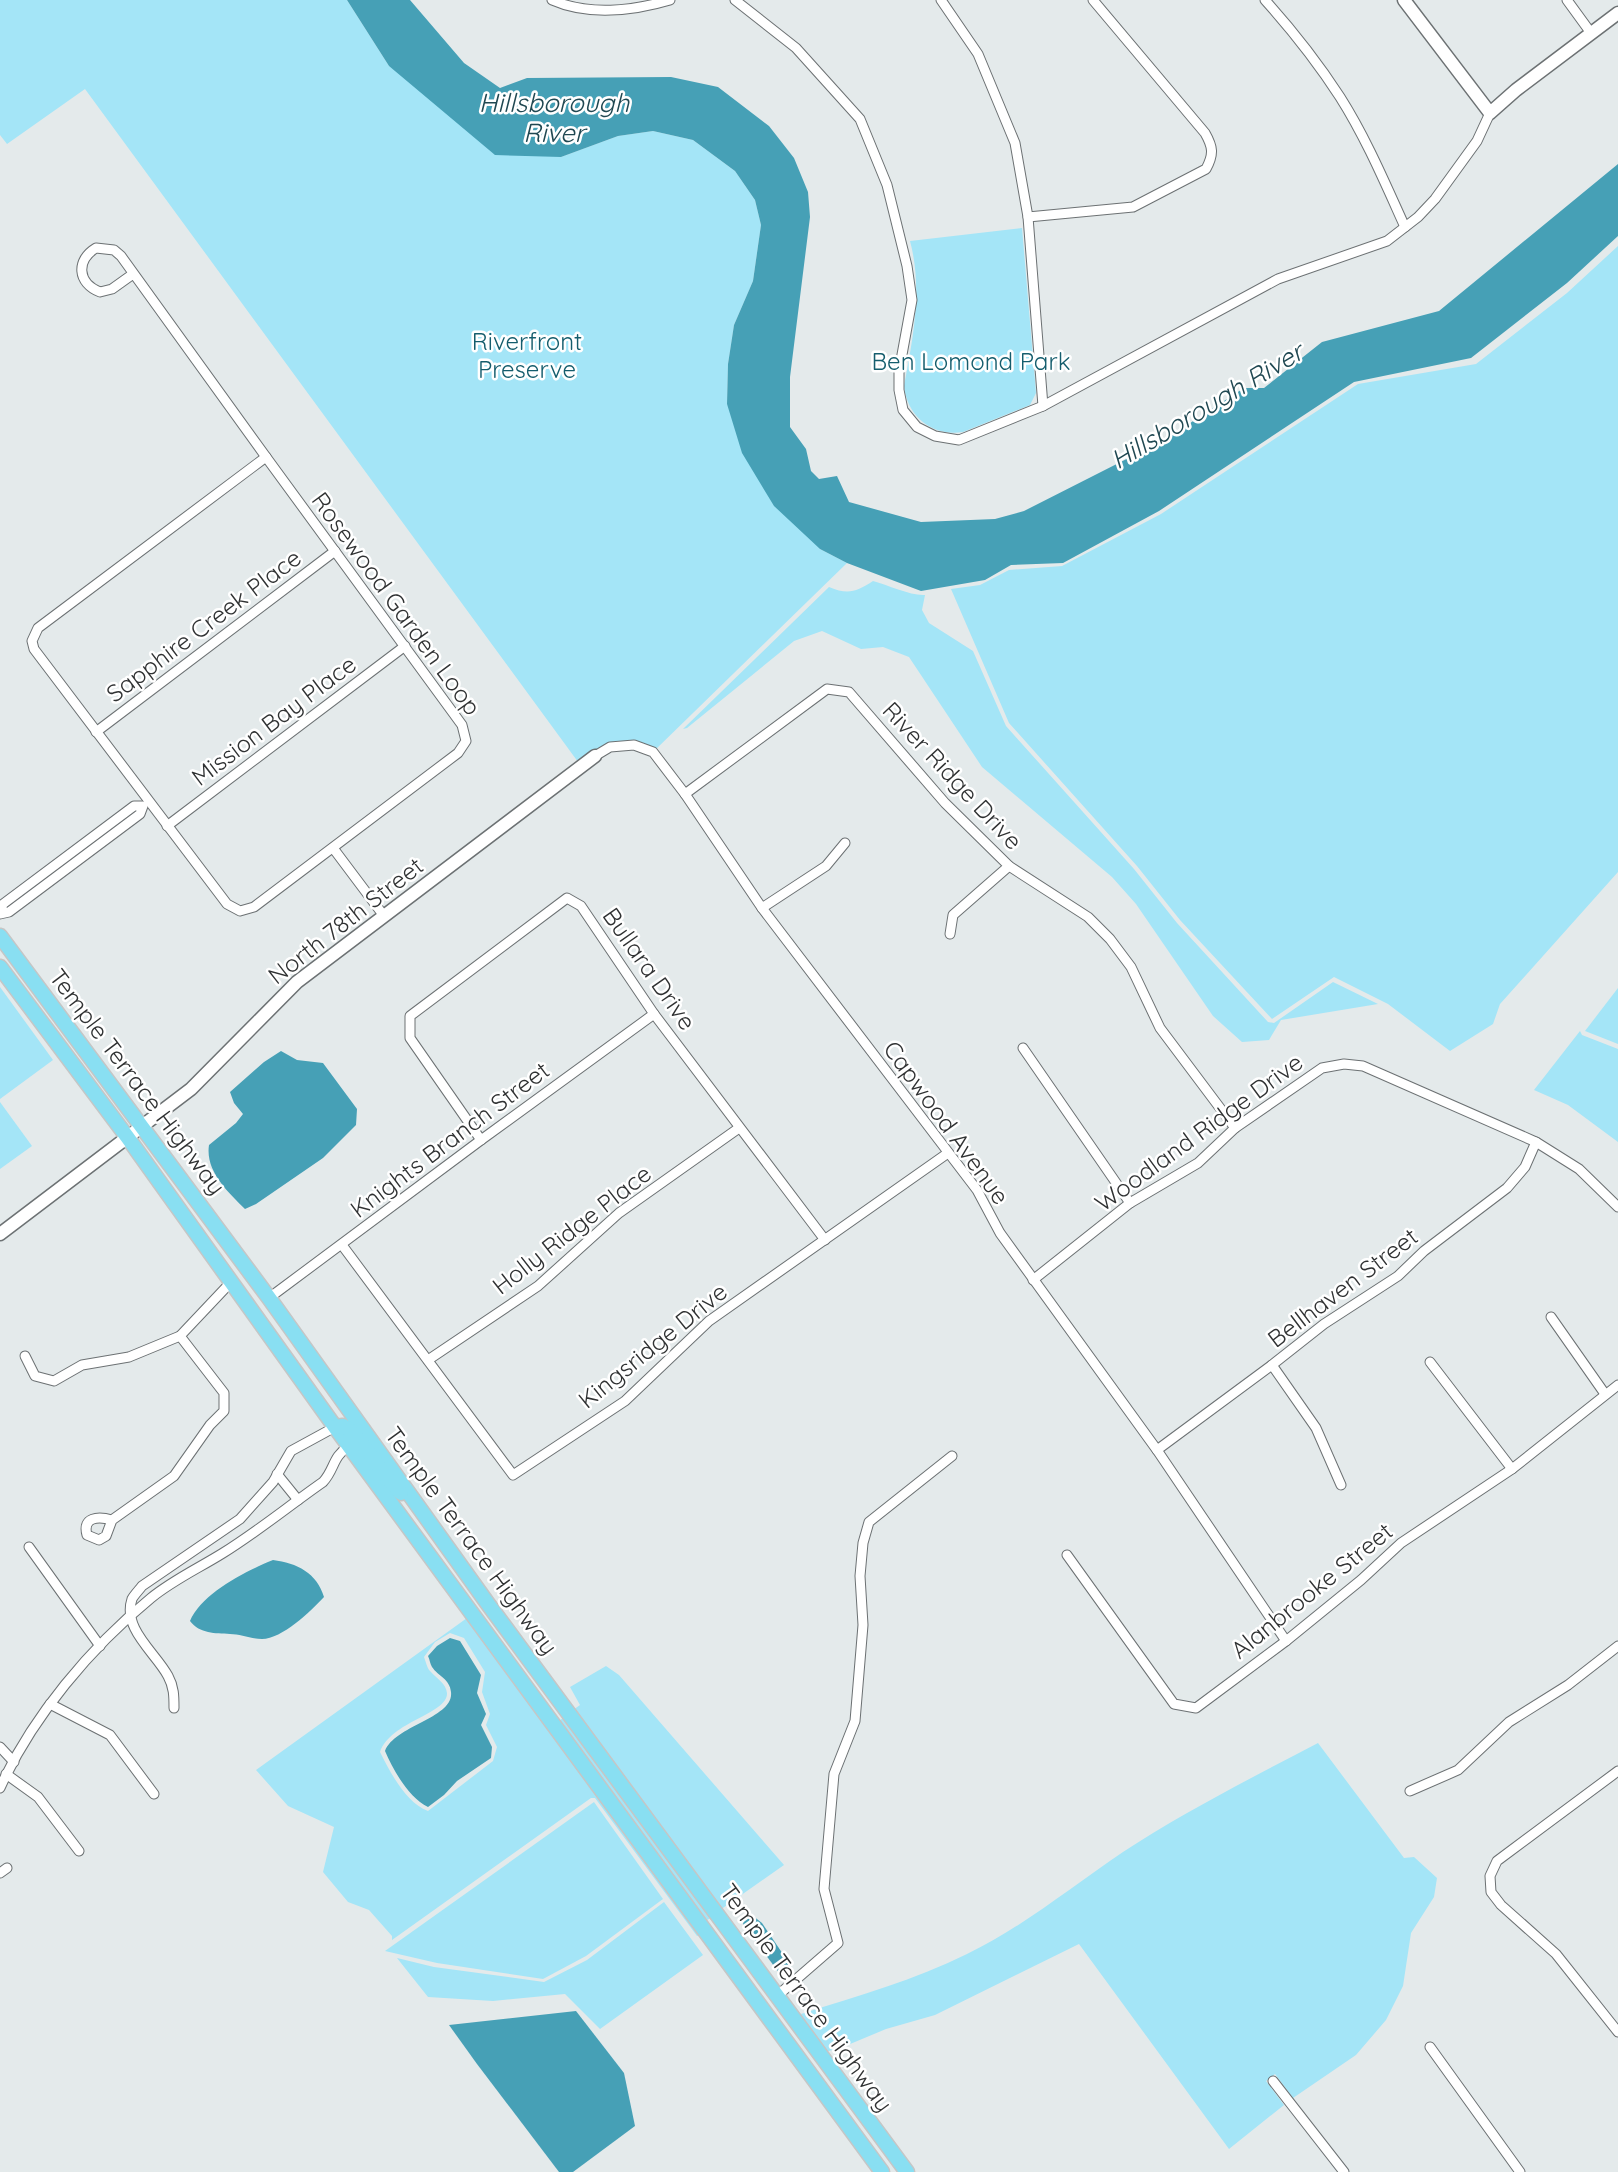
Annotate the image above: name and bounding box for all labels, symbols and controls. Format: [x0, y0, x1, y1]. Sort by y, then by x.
water label: Hillsborough River [479, 86, 631, 149]
park label: Riverfront Preserve [472, 326, 582, 384]
water label: Hillsborough River [1104, 334, 1312, 476]
park label: Ben Lomond Park [871, 346, 1071, 376]
street label: Rosewood Garden Loop [306, 486, 488, 721]
street label: Sapphire Creek Place [100, 542, 307, 708]
street label: Mission Bay Place [185, 649, 362, 792]
street label: River Ridge Drive [877, 695, 1029, 855]
street label: North 78th Street [262, 850, 429, 990]
street label: Bullara Drive [597, 901, 703, 1035]
street label: Temple Terrace Highway [43, 963, 232, 1200]
street label: Capwood Avenue [877, 1035, 1016, 1210]
street label: Woodland Ridge Drive [1089, 1047, 1308, 1218]
street label: Knights Branch Street [344, 1055, 555, 1224]
street label: Holly Ridge Place [486, 1158, 657, 1301]
street label: Bellhaven Street [1261, 1221, 1423, 1353]
street label: Kingsridge Drive [572, 1276, 733, 1414]
street label: Temple Terrace Highway [379, 1420, 565, 1660]
street label: Alanbrooke Street [1224, 1516, 1398, 1665]
street label: Temple Terrace Highway [714, 1877, 900, 2117]

